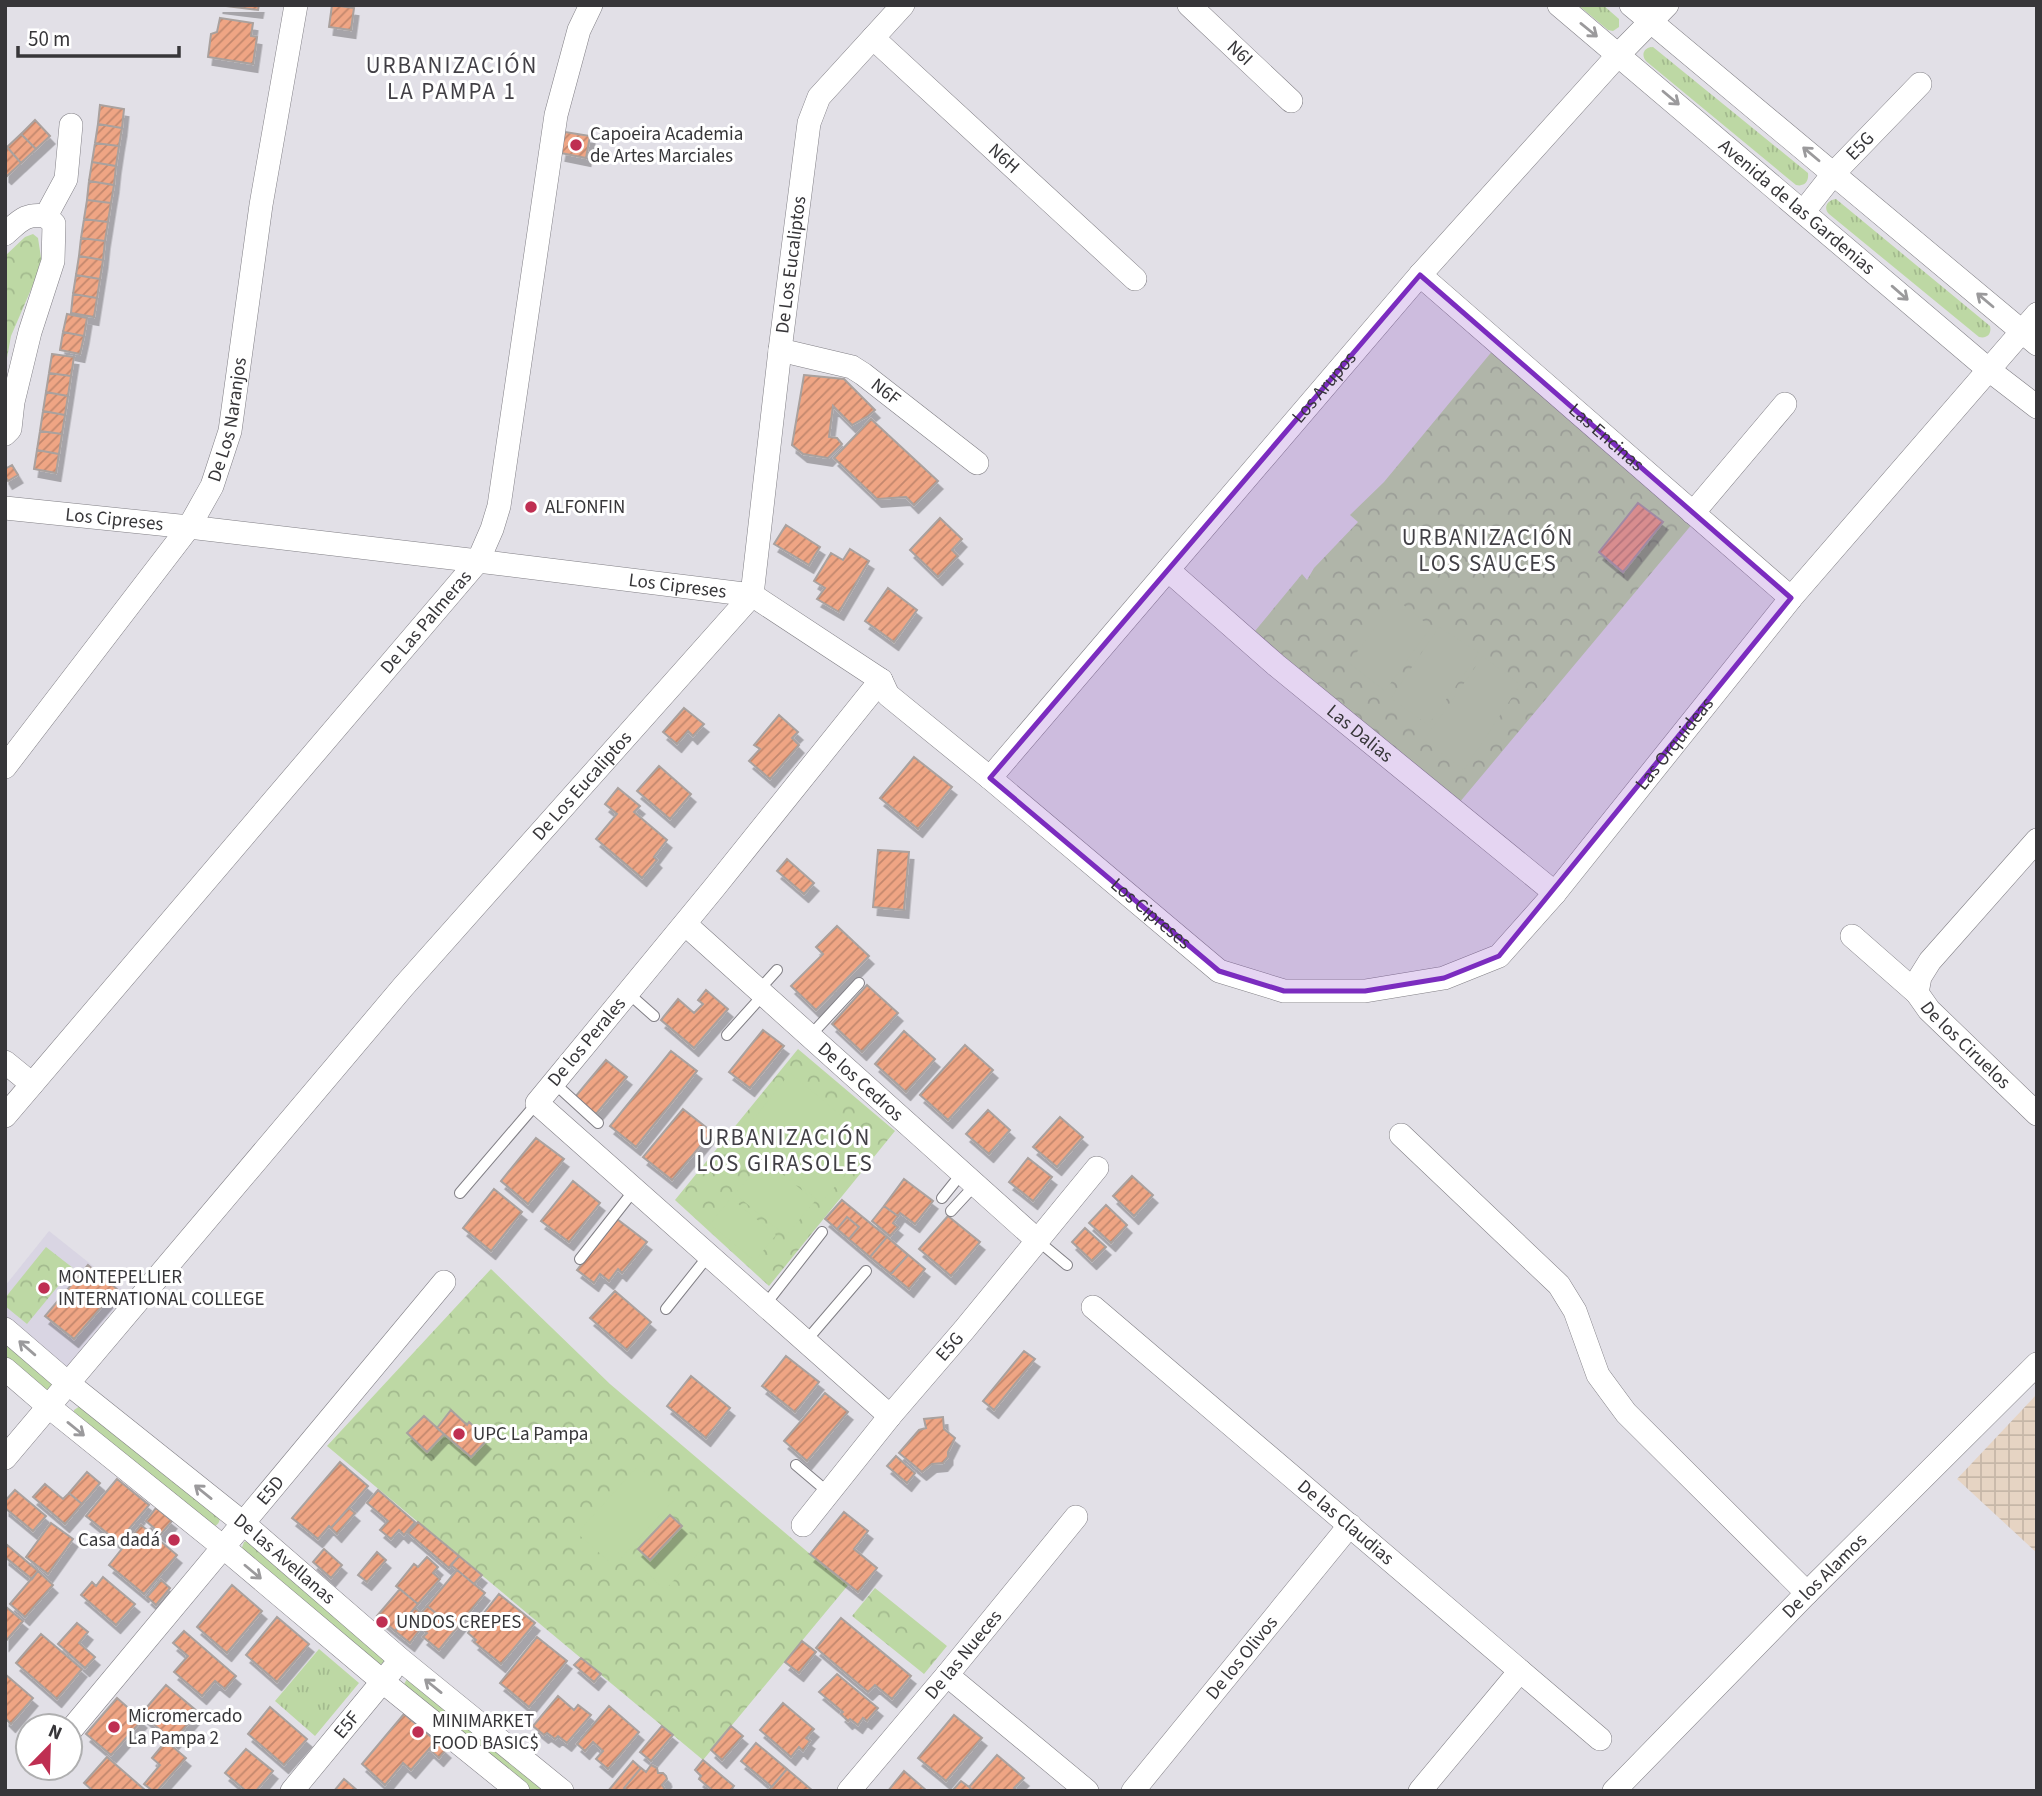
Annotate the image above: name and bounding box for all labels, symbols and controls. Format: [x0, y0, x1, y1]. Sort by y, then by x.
scale bar [18, 14, 178, 58]
one-way arrow [1580, 22, 1598, 37]
text: 50 m [28, 24, 70, 54]
street label: N6I [1221, 34, 1259, 72]
district label: URBANIZACIÓN LA PAMPA 1 [366, 49, 538, 108]
one-way arrow [1662, 90, 1680, 106]
place label: Capoeira Academia de Artes Marciales [590, 121, 743, 170]
street label: E5G [1840, 125, 1881, 167]
street label: Avenida de las Gardenias [1713, 133, 1881, 281]
marker: Capoeira Academia de Artes Marciales [568, 137, 584, 153]
street label: N6H [982, 137, 1026, 180]
one-way arrow [1802, 146, 1820, 162]
street label: De Los Eucaliptos [769, 194, 813, 335]
one-way arrow [1891, 286, 1909, 301]
one-way arrow [1976, 292, 1994, 308]
street label: Los Arupos [1285, 345, 1363, 429]
street label: De Los Naranjos [201, 356, 253, 485]
street label: N6F [865, 372, 906, 412]
street label: Las Encinas [1563, 397, 1650, 478]
place label: ALFONFIN [545, 494, 625, 521]
marker: ALFONFIN [523, 499, 539, 515]
street label: Los Cipreses [64, 501, 165, 538]
district label: URBANIZACIÓN LOS SAUCES [1402, 521, 1574, 580]
street label: De Las Palmeras [374, 564, 478, 680]
street label: Los Cipreses [627, 566, 728, 605]
street label: Las Orquideas [1629, 691, 1720, 796]
street label: Las Dalias [1321, 698, 1399, 769]
street label: De Los Eucaliptos [526, 725, 638, 847]
street label: Los Cipreses [1105, 872, 1197, 956]
street label: De los Perales [541, 991, 633, 1093]
street label: De los Ciruelos [1913, 996, 2017, 1095]
street label: De los Cedros [812, 1036, 910, 1128]
district label: URBANIZACIÓN LOS GIRASOLES [696, 1121, 874, 1180]
place label: MONTEPELLIER INTERNATIONAL COLLEGE [58, 1264, 264, 1313]
marker: MONTEPELLIER INTERNATIONAL COLLEGE [36, 1280, 52, 1296]
street label: E5G [929, 1326, 970, 1367]
one-way arrow [18, 1340, 36, 1356]
one-way arrow [67, 1421, 85, 1437]
place label: UPC La Pampa [473, 1421, 588, 1448]
marker: UPC La Pampa [451, 1426, 467, 1442]
street label: E5D [250, 1470, 291, 1511]
street label: De las Claudias [1291, 1473, 1400, 1571]
one-way arrow [195, 1484, 213, 1499]
street label: De las Avellanas [228, 1507, 341, 1611]
place label: Casa dadá [78, 1527, 160, 1554]
street label: De los Alamos [1776, 1527, 1873, 1624]
marker: Casa dadá [166, 1532, 182, 1548]
one-way arrow [244, 1564, 262, 1580]
street label: De las Nueces [918, 1604, 1008, 1705]
place label: UNDOS CREPES [396, 1609, 521, 1636]
street label: De los Olivos [1199, 1610, 1284, 1705]
marker: UNDOS CREPES [374, 1614, 390, 1630]
one-way arrow [425, 1678, 443, 1693]
place label: Micromercado La Pampa 2 [128, 1703, 242, 1752]
street label: E5F [327, 1705, 366, 1744]
place label: MINIMARKET FOOD BASIC$ [432, 1708, 539, 1757]
north arrow [14, 1712, 84, 1782]
text: N [44, 1718, 66, 1748]
marker: Micromercado La Pampa 2 [106, 1719, 122, 1735]
marker: MINIMARKET FOOD BASIC$ [410, 1724, 426, 1740]

